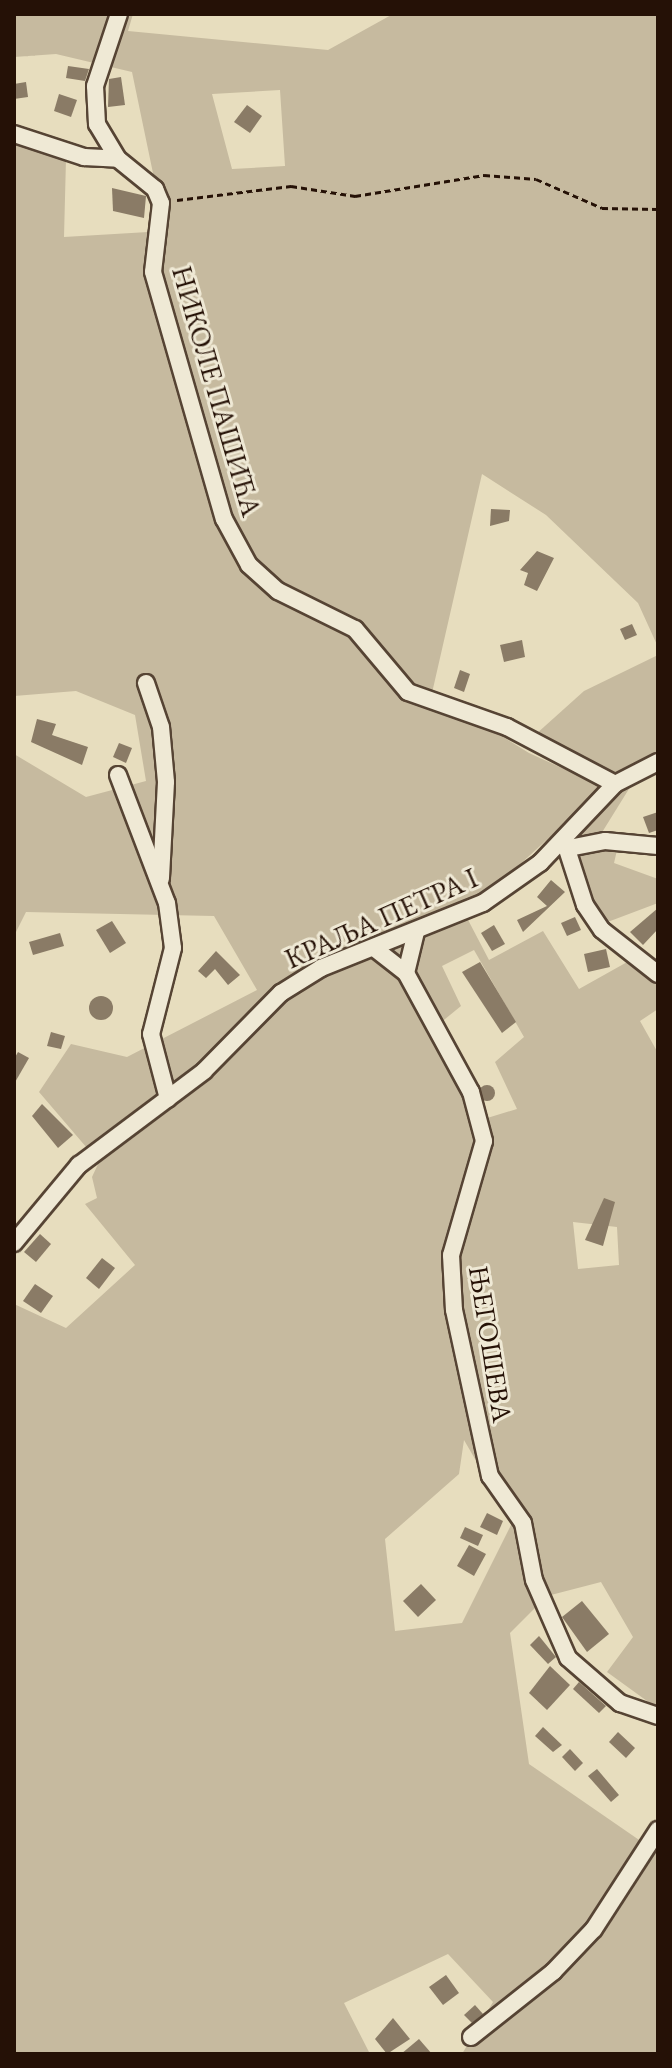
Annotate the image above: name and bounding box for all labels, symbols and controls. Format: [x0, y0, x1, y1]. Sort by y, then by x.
street label: НИКОЛЕ ПАШИЋА [165, 262, 269, 520]
street label: КРАЉА ПЕТРА I [280, 861, 482, 975]
street label: ЊЕГОШЕВА [462, 1263, 520, 1425]

